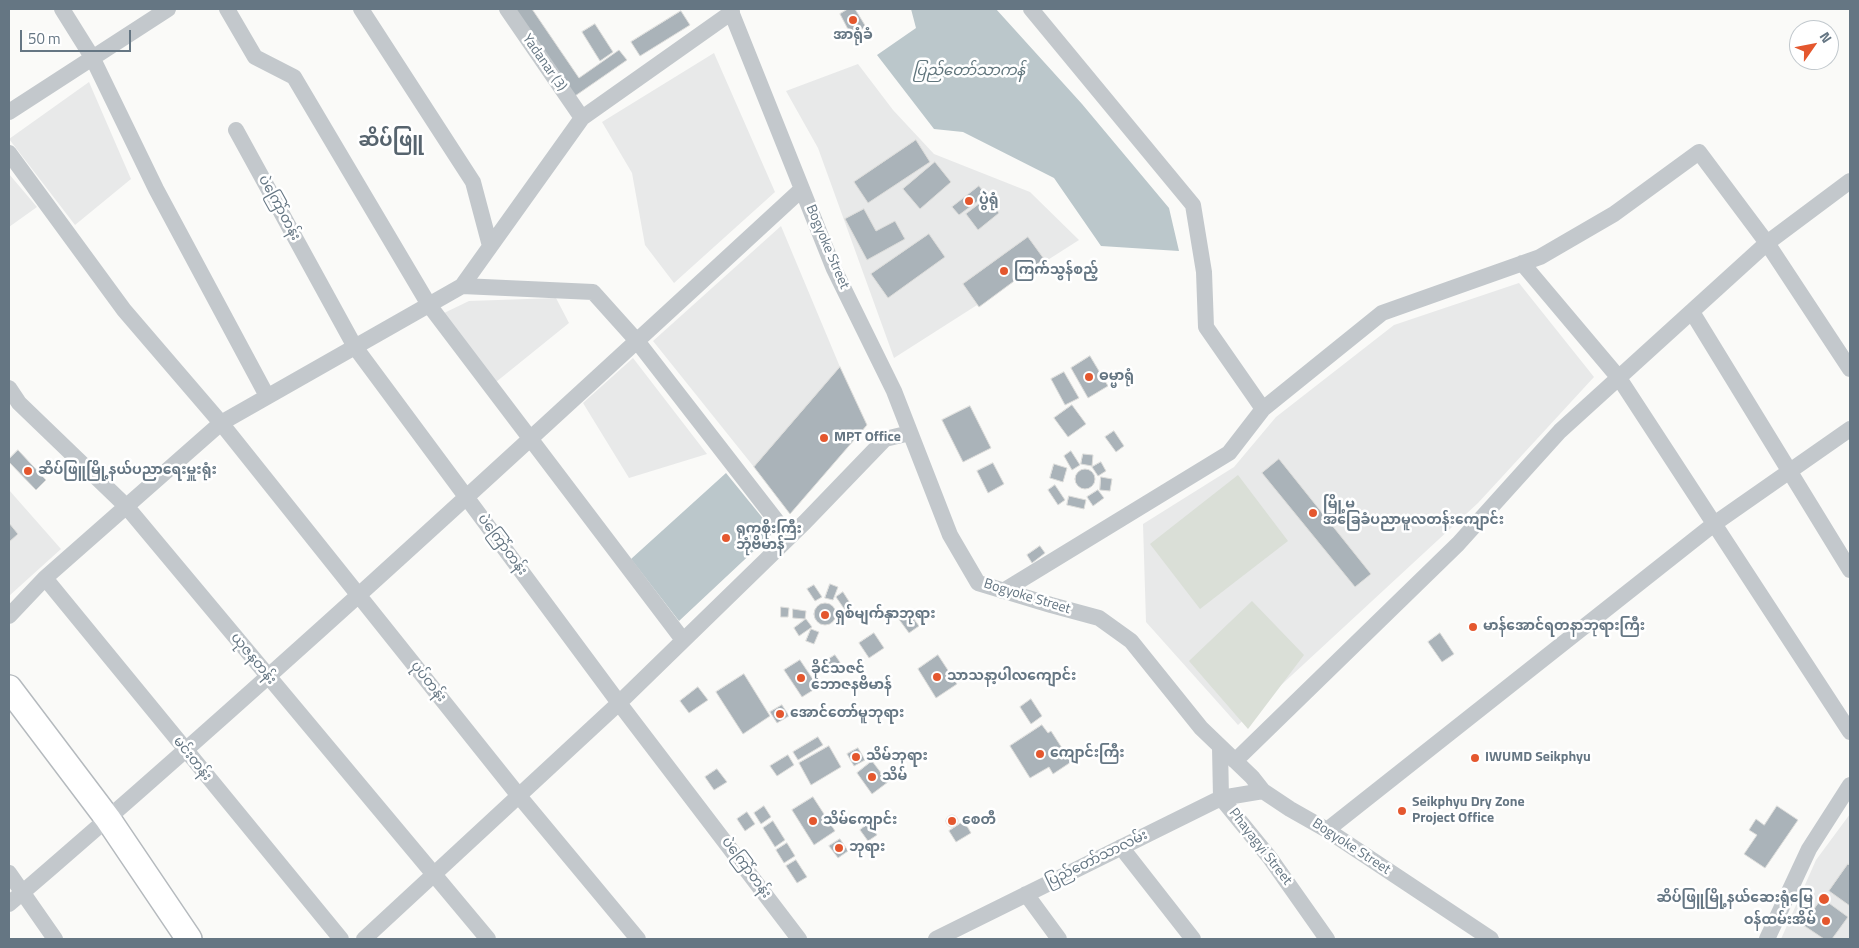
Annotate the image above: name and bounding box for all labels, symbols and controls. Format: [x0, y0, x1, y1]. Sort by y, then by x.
marker: အာရုံခံ [847, 14, 859, 26]
scale bar [22, 20, 134, 52]
north arrow [1789, 20, 1839, 70]
text: 50 m [28, 27, 61, 50]
text: N [1815, 27, 1838, 47]
place label: အာရုံခံ [833, 28, 873, 44]
street label: Yadanar (3) [518, 31, 570, 95]
water label: ပြည်တော်သာကန် [913, 62, 1025, 80]
district label: ဆိပ်ဖြူ [358, 130, 424, 152]
street label: ပဲကြော်တန်း [254, 172, 304, 244]
place label: ပွဲရုံ [979, 193, 999, 209]
marker: ပွဲရုံ [963, 195, 975, 207]
street label: Bogyoke Street [802, 202, 852, 292]
place label: ကြက်သွန်စည့် [1014, 263, 1098, 279]
marker: ကြက်သွန်စည့် [998, 265, 1010, 277]
place label: ဓမ္မာရုံ [1099, 369, 1134, 385]
marker: ဓမ္မာရုံ [1083, 371, 1095, 383]
place label: MPT Office [834, 430, 901, 446]
marker: MPT Office [818, 432, 830, 444]
place label: ဆိပ်ဖြူမြို့နယ်ပညာရေးမှူးရုံး [38, 463, 217, 479]
marker: ဆိပ်ဖြူမြို့နယ်ပညာရေးမှူးရုံး [22, 465, 34, 477]
place label: မြို့မ အခြေခံပညာမူလတန်းကျောင်း [1323, 497, 1504, 530]
marker: မြို့မ အခြေခံပညာမူလတန်းကျောင်း [1307, 507, 1319, 519]
street label: ပဲကြော်တန်း [474, 511, 530, 579]
place label: ရုက္ခစိုးကြီး ဘုံဗိမာန် [736, 522, 802, 554]
marker: ရုက္ခစိုးကြီး ဘုံဗိမာန် [720, 532, 732, 544]
street label: Bogyoke Street [982, 576, 1072, 618]
place label: ရှစ်မျက်နှာဘုရား [835, 607, 936, 623]
marker: ရှစ်မျက်နှာဘုရား [819, 609, 831, 621]
place label: မာန်အောင်ရတနာဘုရားကြီး [1483, 619, 1645, 635]
marker: မာန်အောင်ရတနာဘုရားကြီး [1467, 621, 1479, 633]
street label: ယုဇနတန်း [227, 630, 279, 688]
street label: ပုပ်တန်း [407, 658, 449, 706]
place label: ခိုင်သဇင် ဘောဇနဗိမာန် [811, 662, 892, 694]
place label: သာသနာ့ပါလကျောင်း [947, 669, 1076, 685]
marker: သာသနာ့ပါလကျောင်း [931, 671, 943, 683]
marker: ခိုင်သဇင် ဘောဇနဗိမာန် [795, 672, 807, 684]
place label: အောင်တော်မူဘုရား [790, 706, 904, 722]
marker: အောင်တော်မူဘုရား [774, 708, 786, 720]
street label: မင်းတန်း [169, 734, 215, 784]
place label: ကျောင်းကြီး [1050, 746, 1125, 762]
marker: ကျောင်းကြီး [1034, 748, 1046, 760]
place label: သိမ်ဘုရား [866, 749, 928, 765]
place label: IWUMD Seikphyu [1485, 750, 1591, 766]
marker: သိမ်ဘုရား [850, 751, 862, 763]
marker: IWUMD Seikphyu [1469, 752, 1481, 764]
place label: သိမ် [882, 769, 907, 785]
marker: သိမ် [866, 771, 878, 783]
place label: Seikphyu Dry Zone Project Office [1412, 795, 1525, 828]
street label: Phayagyi Street [1225, 805, 1295, 889]
marker: Seikphyu Dry Zone Project Office [1396, 805, 1408, 817]
place label: သိမ်ကျောင်း [823, 813, 897, 829]
place label: စေတီ [962, 813, 996, 829]
marker: သိမ်ကျောင်း [807, 815, 819, 827]
marker: စေတီ [946, 815, 958, 827]
street label: Bogyoke Street [1309, 815, 1393, 879]
street label: ပြည်တော်သာလမ်း [1043, 827, 1151, 891]
street label: ပဲကြော်တန်း [718, 834, 774, 902]
place label: ဘုရား [849, 840, 885, 856]
marker: ဘုရား [833, 842, 845, 854]
place label: ဆိပ်ဖြူမြို့နယ်ဆေးရုံမြေ [1656, 891, 1813, 907]
marker: ဆိပ်ဖြူမြို့နယ်ဆေးရုံမြေ [1817, 892, 1831, 906]
place label: ဝန်ထမ်းအိမ် [1744, 913, 1816, 929]
marker: ဝန်ထမ်းအိမ် [1820, 915, 1832, 927]

